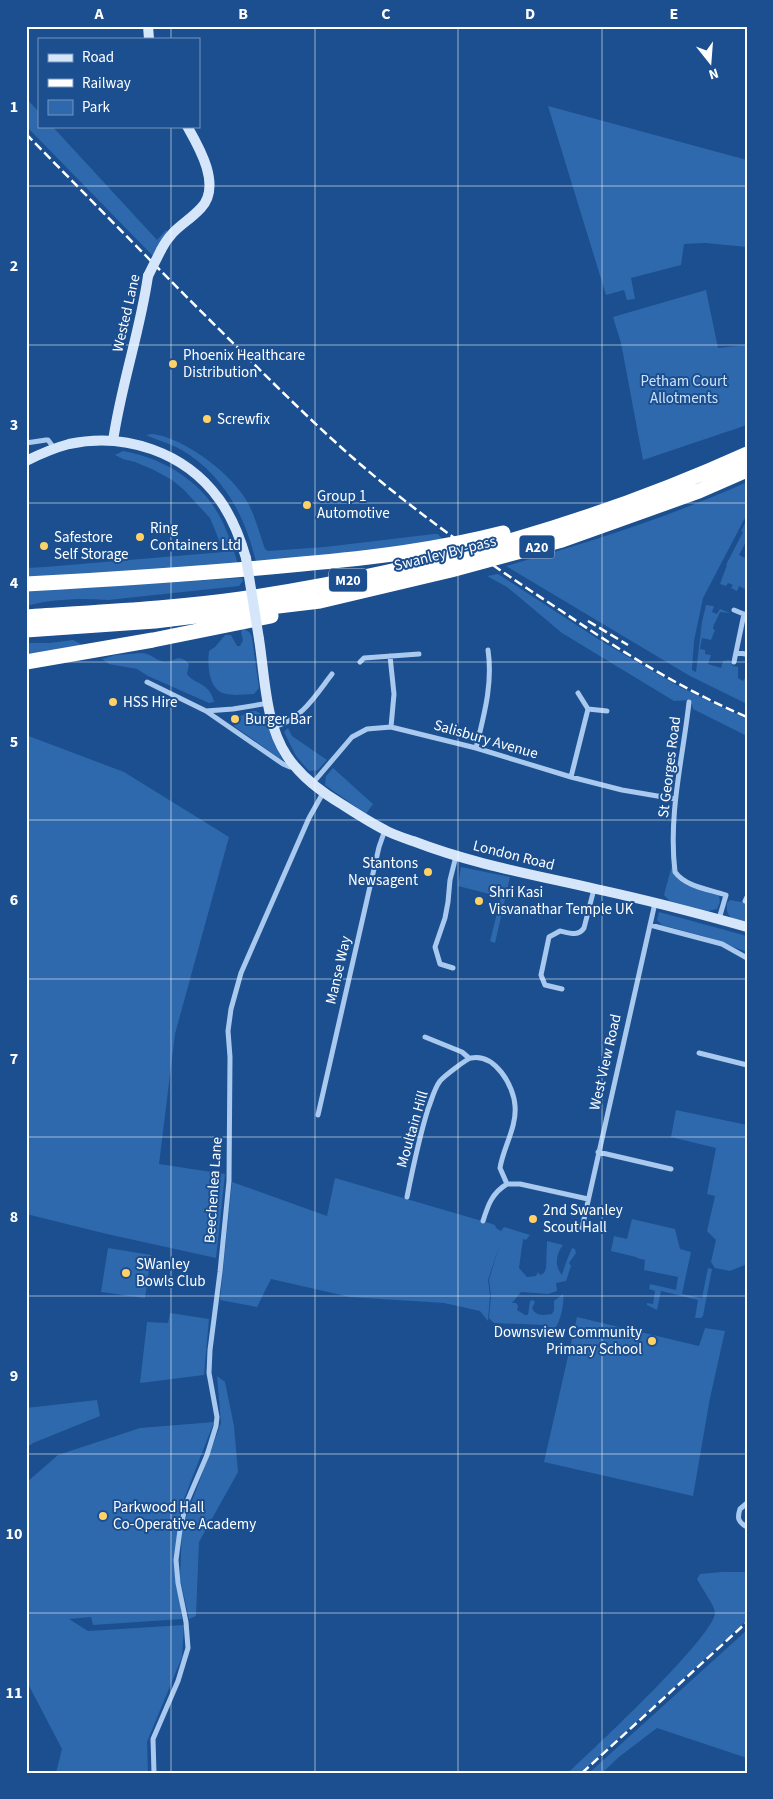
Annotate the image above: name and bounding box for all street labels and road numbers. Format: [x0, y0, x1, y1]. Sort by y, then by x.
street label: Wested Lane [107, 272, 146, 354]
street label: Swanley By-pass [392, 531, 498, 576]
road number: A20 [520, 536, 554, 558]
road number: M20 [329, 568, 367, 592]
street label: Salisbury Avenue [431, 715, 540, 764]
street label: St Georges Road [653, 715, 686, 819]
street label: London Road [471, 835, 557, 876]
street label: Manse Way [320, 934, 357, 1006]
street label: West View Road [584, 1012, 627, 1112]
street label: Moultain Hill [391, 1088, 434, 1170]
street label: Beechenlea Lane [199, 1136, 228, 1244]

